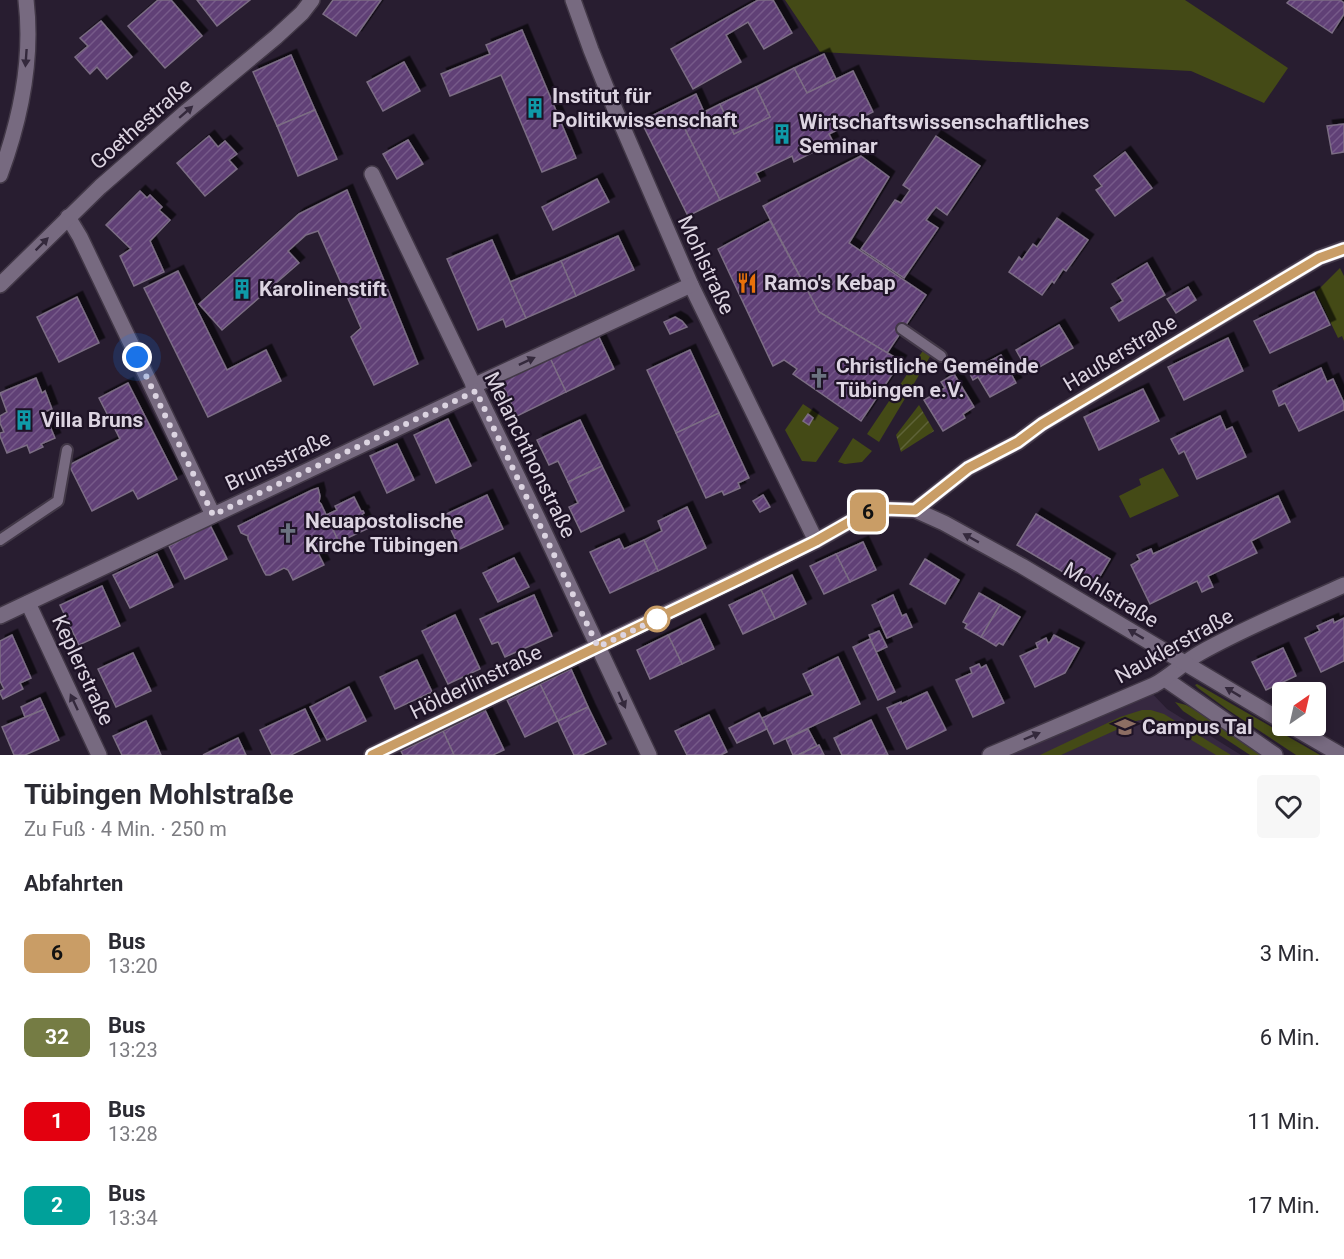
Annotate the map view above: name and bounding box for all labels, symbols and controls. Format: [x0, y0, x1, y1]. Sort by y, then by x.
one-way arrow [21, 49, 31, 68]
street label: Goethestraße [85, 73, 197, 175]
place label: Institut für Politikwissenschaft [552, 84, 737, 132]
building icon: Institut für Politikwissenschaft [523, 96, 547, 120]
one-way arrow [178, 105, 193, 119]
place label: Wirtschaftswissenschaftliches Seminar [799, 110, 1090, 158]
building icon: Wirtschaftswissenschaftliches Seminar [770, 122, 794, 146]
street label: Mohlstraße [673, 212, 739, 318]
one-way arrow [34, 237, 49, 251]
restaurant icon: Ramo's Kebap [735, 271, 759, 295]
place label: Ramo's Kebap [764, 271, 896, 295]
building icon: Karolinenstift [230, 277, 254, 301]
place label: Karolinenstift [259, 277, 387, 301]
street label: Haußerstraße [1059, 310, 1181, 396]
your location [122, 342, 152, 372]
place label: Christliche Gemeinde Tübingen e.V. [836, 354, 1039, 402]
one-way arrow [518, 357, 535, 366]
church icon: Christliche Gemeinde Tübingen e.V. [807, 366, 831, 390]
street label: Melanchthonstraße [479, 368, 581, 542]
building icon: Villa Bruns [12, 408, 36, 432]
place label: Villa Bruns [41, 408, 143, 432]
street label: Brunsstraße [221, 426, 335, 496]
line badge: 6 [848, 492, 888, 532]
text: 6 [862, 500, 874, 524]
place label: Neuapostolische Kirche Tübingen [305, 509, 463, 557]
church icon: Neuapostolische Kirche Tübingen [276, 521, 300, 545]
one-way arrow [962, 533, 979, 543]
street label: Mohlstraße [1059, 557, 1163, 633]
street label: Nauklerstraße [1111, 604, 1237, 688]
unlabelled marker [644, 606, 670, 632]
street label: Keplerstraße [47, 611, 119, 729]
one-way arrow [1128, 628, 1144, 639]
street label: Hölderlinstraße [406, 640, 546, 724]
north arrow [1272, 682, 1326, 736]
map controls [1272, 682, 1326, 736]
one-way arrow [1224, 687, 1241, 697]
one-way arrow [618, 692, 627, 709]
one-way arrow [70, 693, 79, 710]
school or university icon: Campus Tal [1113, 715, 1137, 739]
place label: Campus Tal [1142, 715, 1252, 739]
one-way arrow [1023, 731, 1041, 740]
button: heart [1257, 775, 1320, 838]
text: Tübingen Mohlstraße [24, 778, 294, 811]
text: Zu Fuß · 4 Min. · 250 m [24, 817, 227, 841]
text: Abfahrten [24, 871, 123, 896]
text: Bus [108, 929, 146, 954]
text: 6 [51, 941, 63, 965]
text: 3 Min. [1260, 941, 1320, 966]
text: 13:20 [108, 954, 158, 978]
text: Bus [108, 1013, 146, 1038]
text: 32 [45, 1025, 69, 1049]
text: 6 Min. [1260, 1025, 1320, 1050]
text: 13:23 [108, 1038, 158, 1062]
text: Bus [108, 1097, 146, 1122]
text: 1 [51, 1109, 63, 1133]
text: 11 Min. [1247, 1109, 1320, 1134]
text: 13:28 [108, 1122, 158, 1146]
text: Bus [108, 1181, 146, 1206]
text: 2 [51, 1193, 63, 1217]
text: 17 Min. [1247, 1193, 1320, 1218]
text: 13:34 [108, 1206, 158, 1230]

